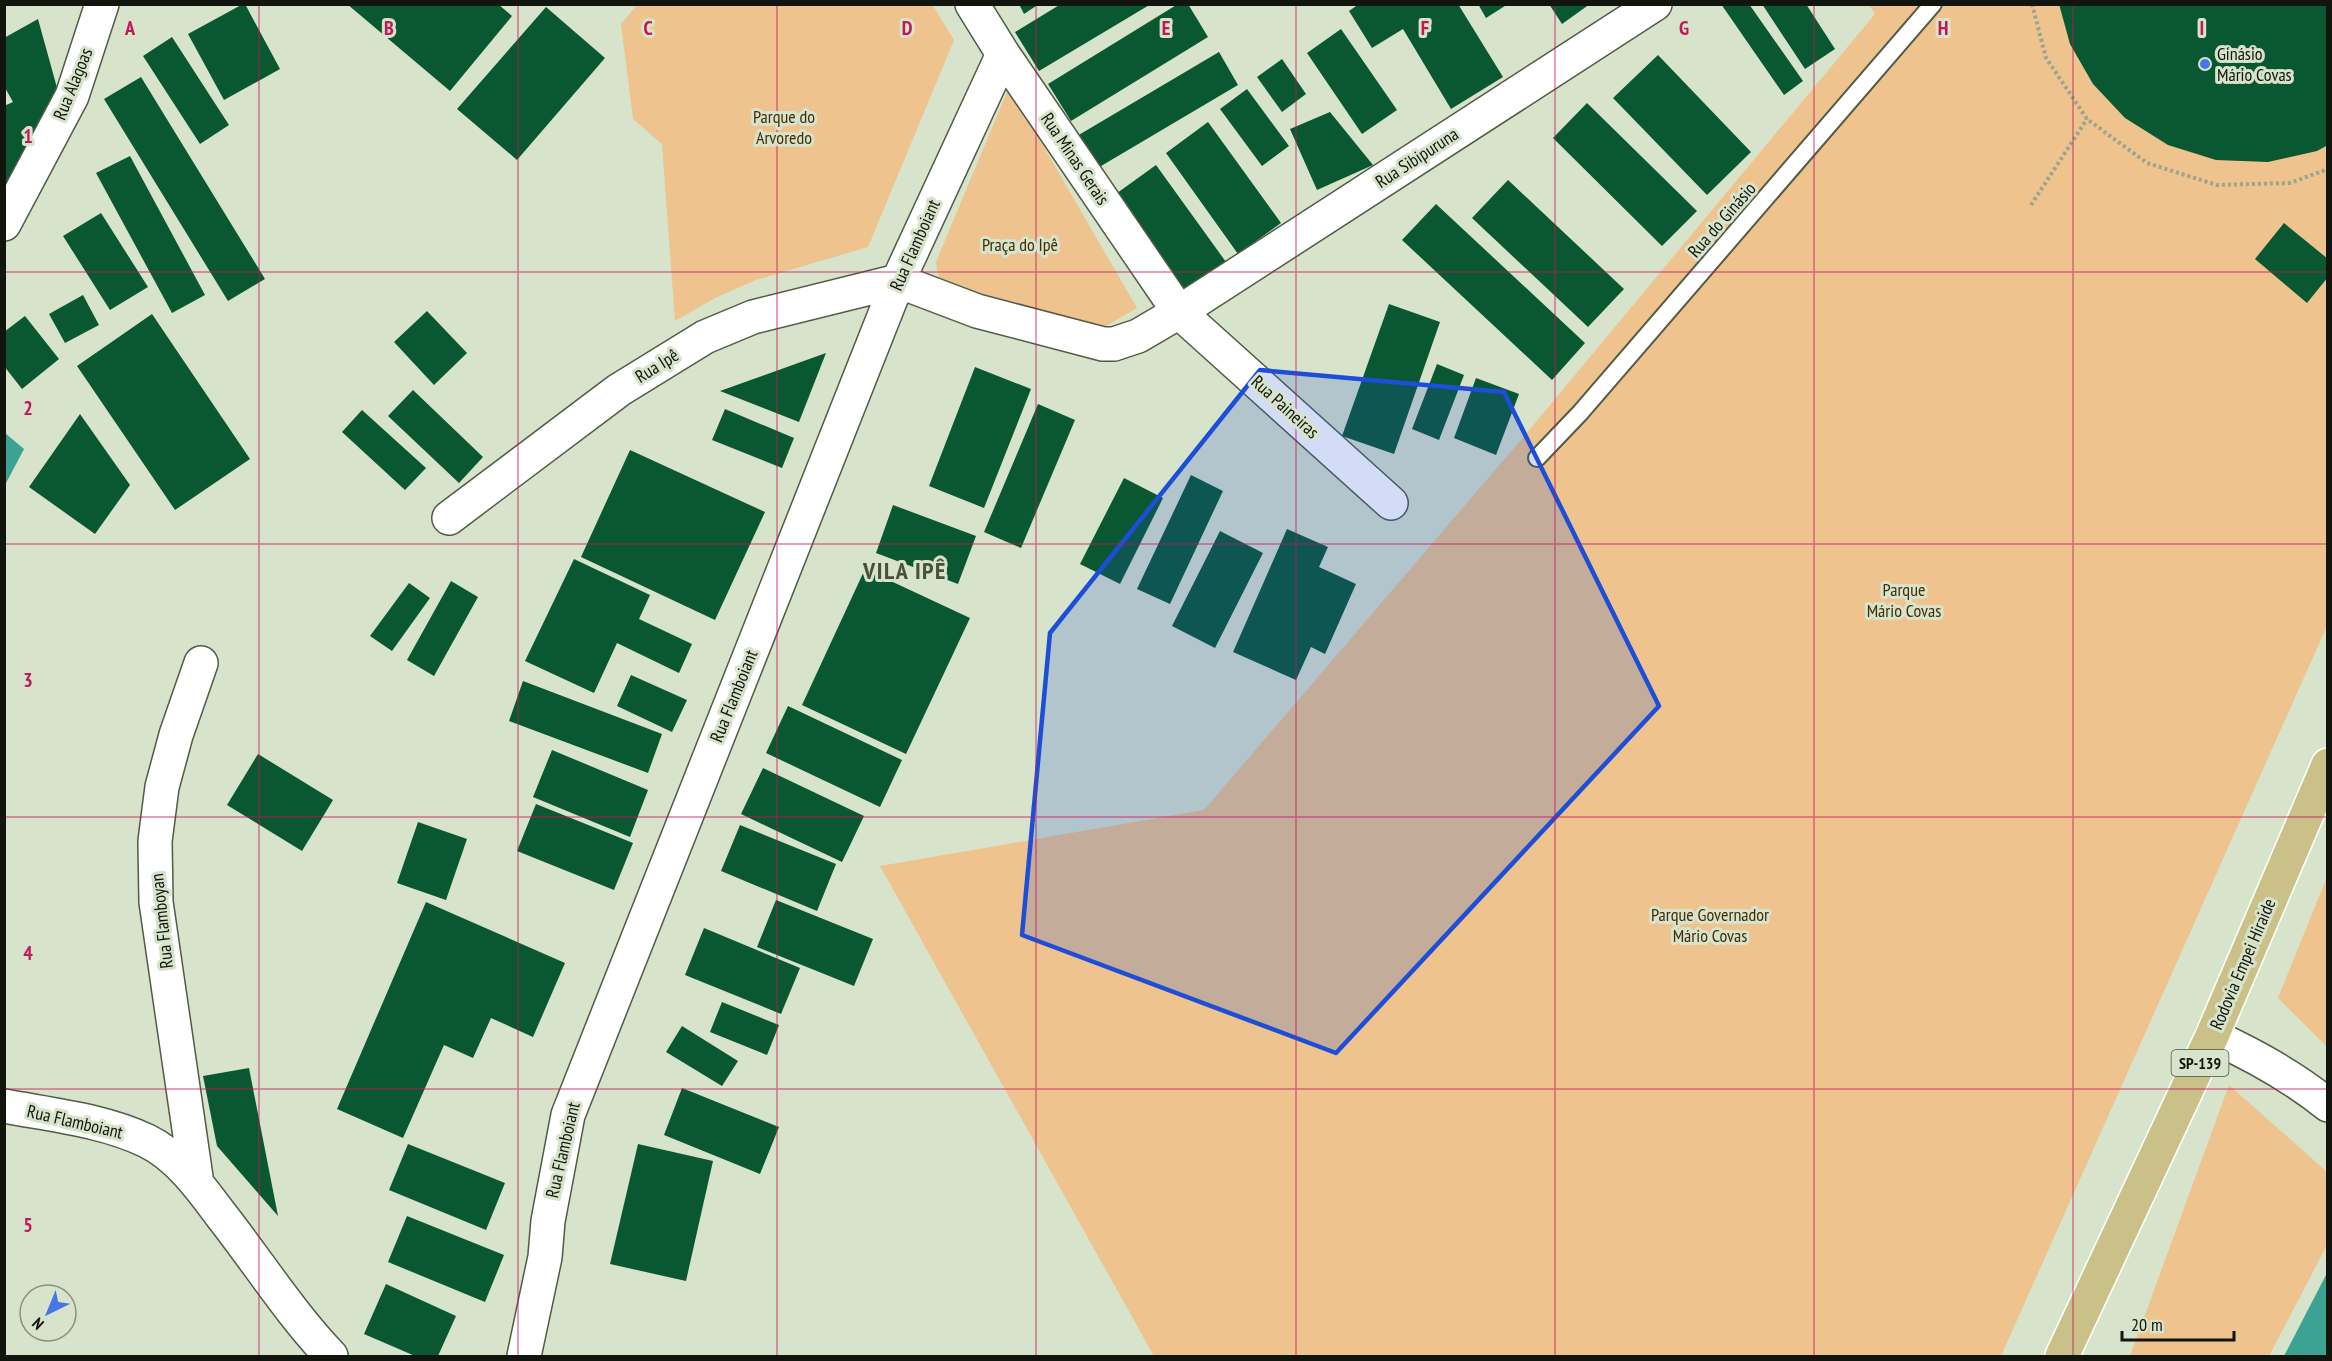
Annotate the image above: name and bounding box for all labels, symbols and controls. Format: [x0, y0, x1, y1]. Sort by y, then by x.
text: A [124, 15, 136, 41]
text: B [384, 15, 394, 41]
text: C [643, 15, 653, 41]
text: D [902, 15, 913, 41]
text: E [1162, 15, 1170, 41]
text: F [1421, 15, 1429, 41]
text: G [1679, 15, 1689, 41]
text: H [1938, 15, 1948, 41]
text: I [2200, 15, 2204, 41]
place label: Ginásio Mário Covas [2217, 42, 2292, 86]
street label: Rua Alagoas [48, 44, 97, 123]
marker: Ginásio Mário Covas [2198, 57, 2212, 71]
park label: Parque do Arvoredo [753, 105, 815, 149]
street label: Rua Minas Gerais [1036, 108, 1115, 209]
street label: Rua Sibipuruna [1371, 122, 1463, 193]
text: 1 [23, 123, 33, 149]
street label: Rua do Ginásio [1683, 177, 1761, 262]
street label: Rua Flamboiant [884, 196, 945, 294]
park label: Praça do Ipê [982, 233, 1058, 256]
street label: Rua Ipê [631, 343, 683, 388]
street label: Rua Paineiras [1247, 370, 1324, 443]
text: 2 [23, 395, 33, 421]
district label: VILA IPÊ [862, 555, 947, 586]
park label: Parque Mário Covas [1867, 578, 1941, 622]
street label: Rua Flamboiant [705, 646, 762, 745]
text: 3 [23, 667, 33, 693]
street label: Rua Flamboyan [145, 872, 178, 970]
street label: Rodovia Empei Hiraide [2205, 895, 2281, 1033]
park label: Parque Governador Mário Covas [1651, 903, 1769, 947]
text: 4 [23, 940, 33, 966]
road number: SP-139 [2172, 1050, 2228, 1076]
street label: Rua Flamboiant [25, 1099, 125, 1144]
street label: Rua Flamboiant [540, 1100, 585, 1200]
text: 5 [23, 1212, 33, 1238]
north arrow [18, 1283, 78, 1343]
scale bar [2122, 1304, 2234, 1342]
text: 20 m [2131, 1313, 2163, 1336]
text: N [28, 1314, 48, 1334]

